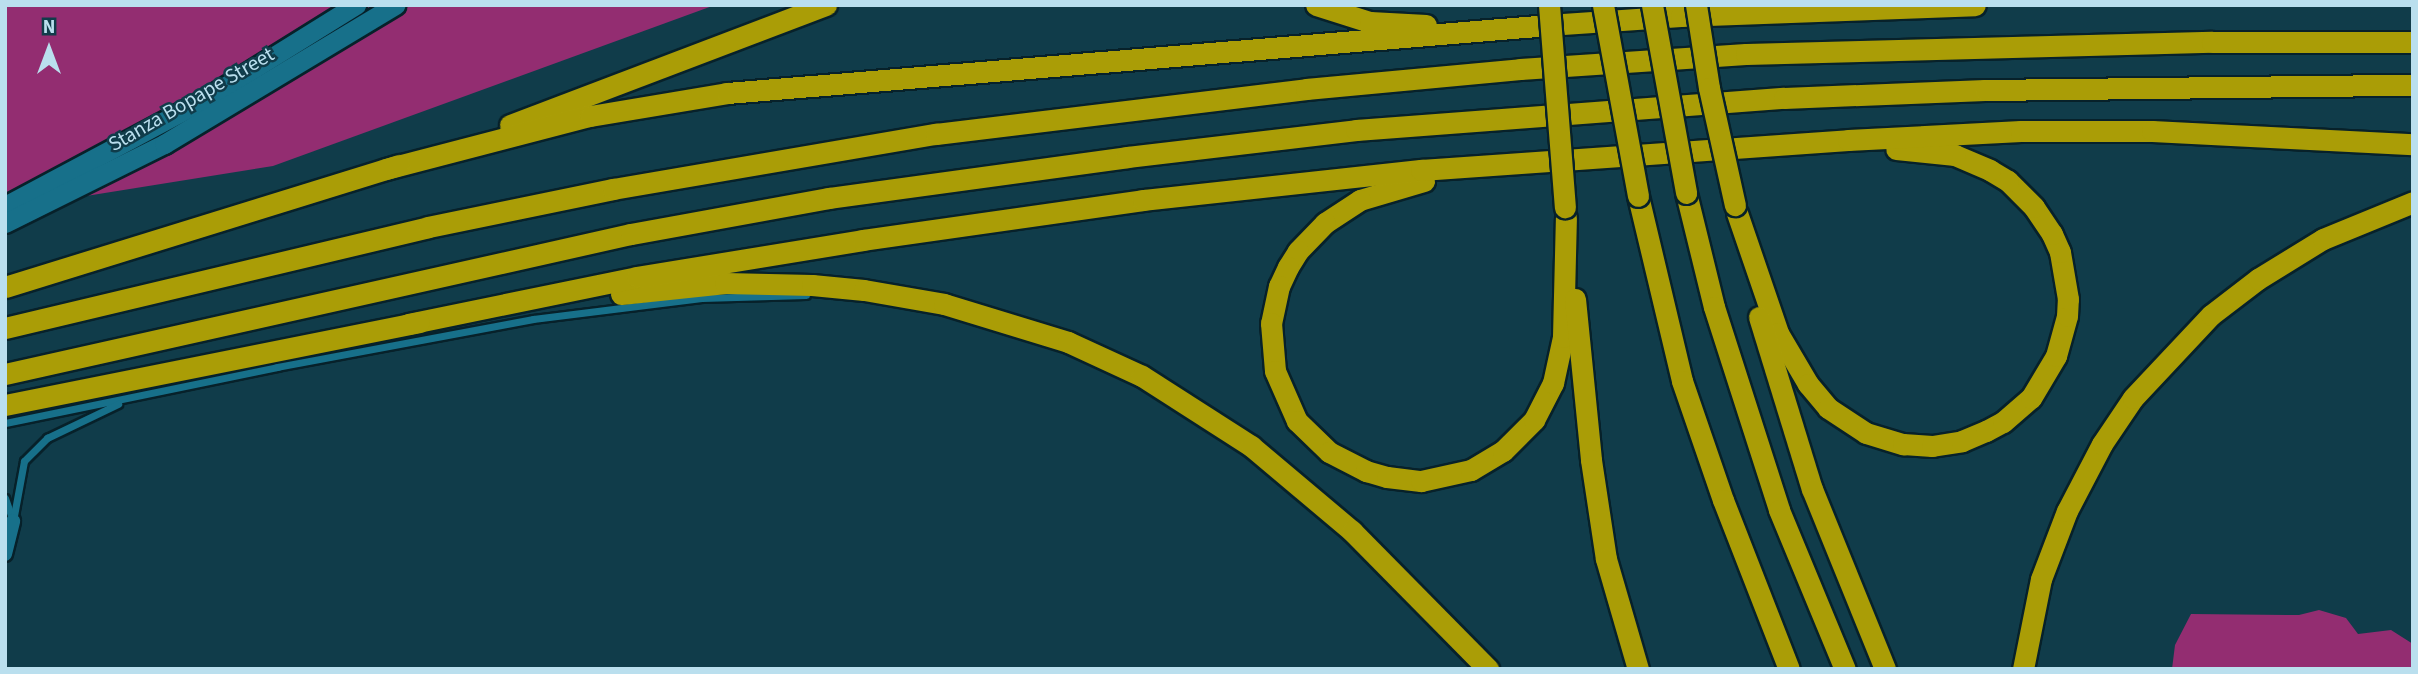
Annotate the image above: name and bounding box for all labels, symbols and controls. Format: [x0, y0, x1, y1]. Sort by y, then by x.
north arrow [14, 14, 84, 84]
text: N [43, 14, 55, 41]
street label: Stanza Bopape Street [104, 41, 278, 157]

